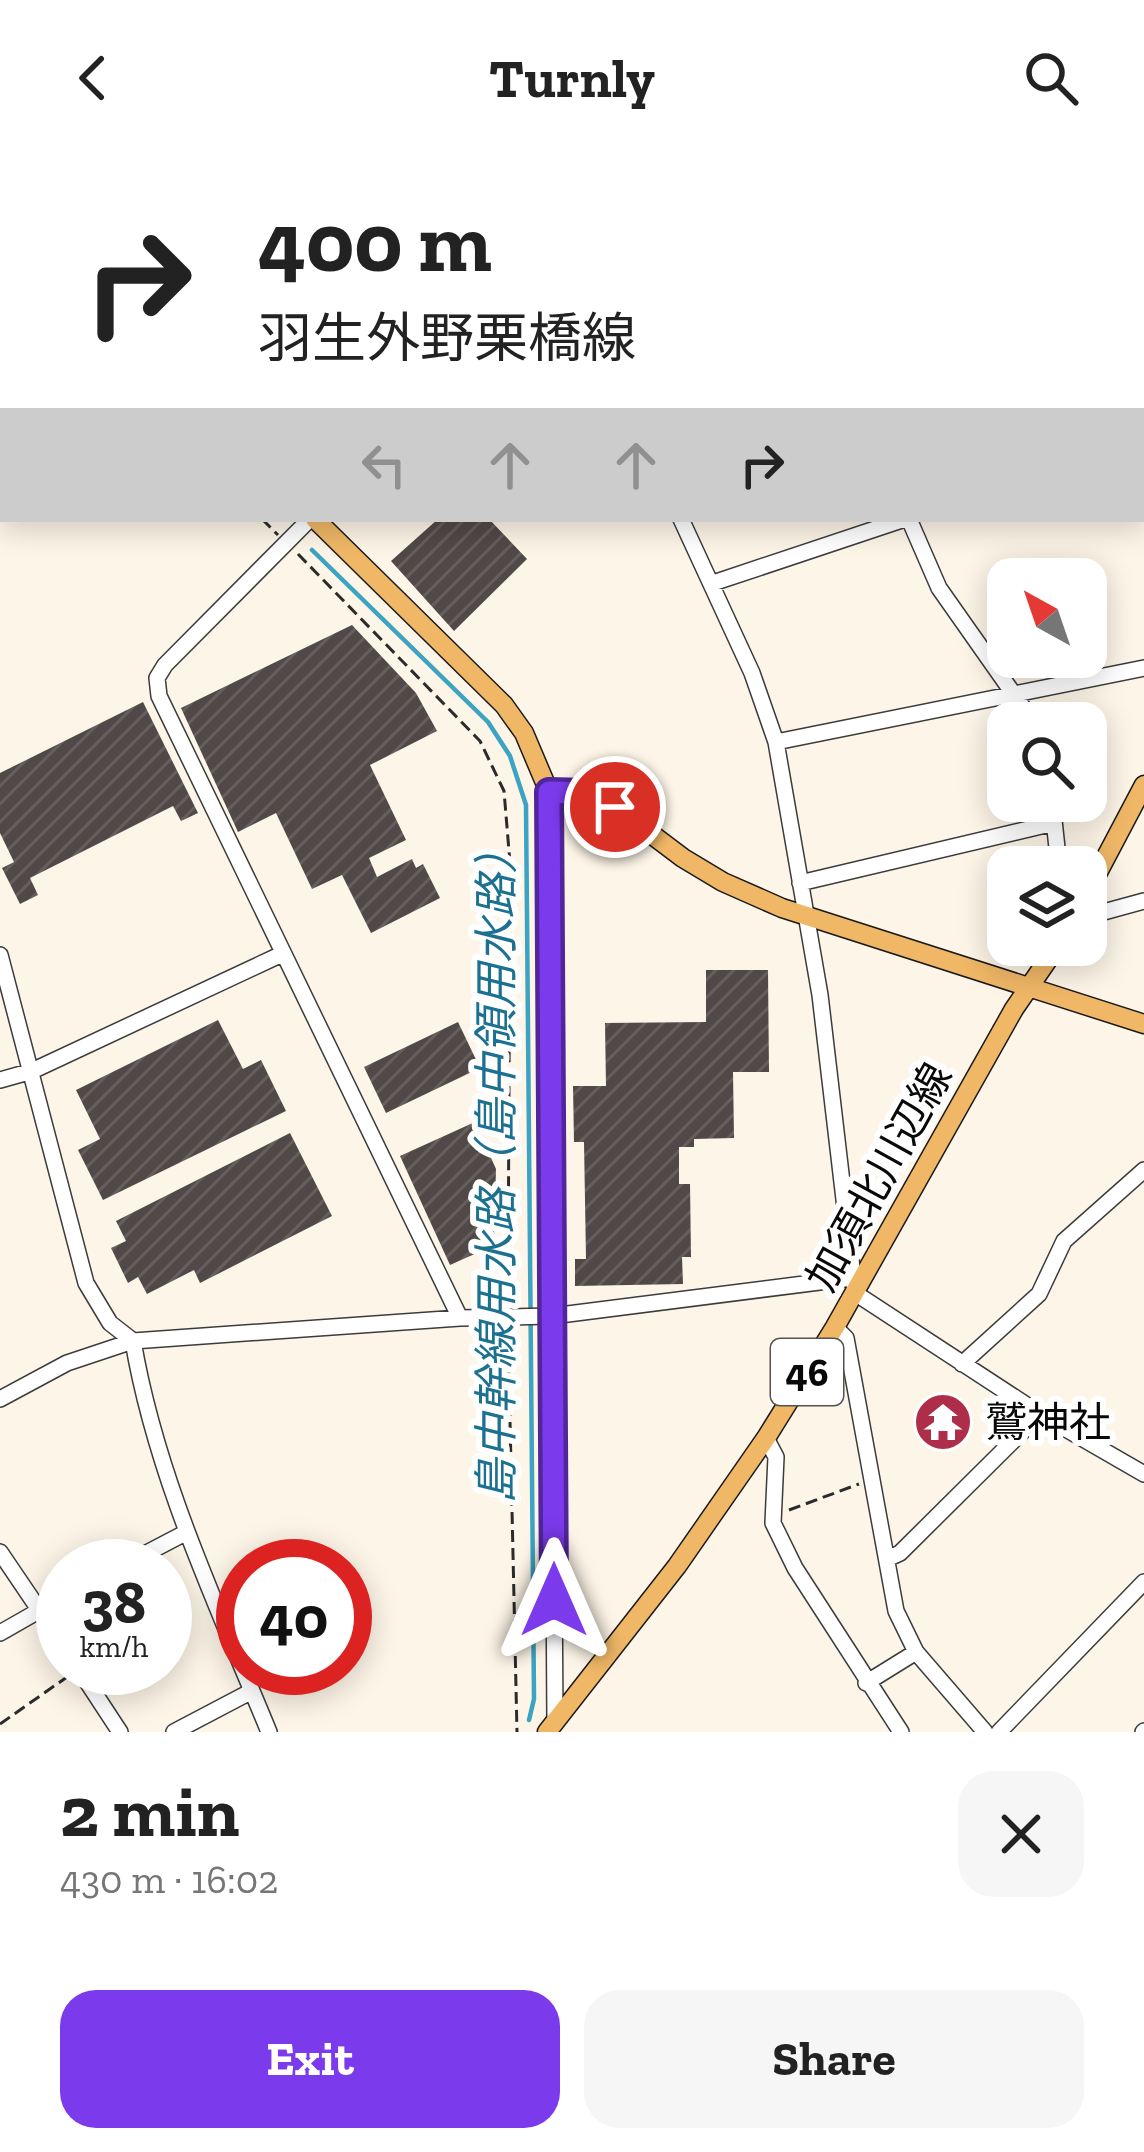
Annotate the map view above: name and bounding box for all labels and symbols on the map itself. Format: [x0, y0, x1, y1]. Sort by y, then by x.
north arrow [987, 558, 1107, 678]
pin [564, 756, 666, 858]
water label: 島中幹線用水路（島中領用水路） [470, 828, 524, 1504]
street label: 加須北川辺線 [796, 1054, 962, 1300]
road number: 46 [771, 1339, 843, 1405]
temple icon: 鷲神社 [912, 1391, 974, 1453]
place label: 鷲神社 [985, 1397, 1111, 1448]
position arrow [491, 1537, 617, 1663]
speed limit sign: 40 [216, 1539, 372, 1695]

